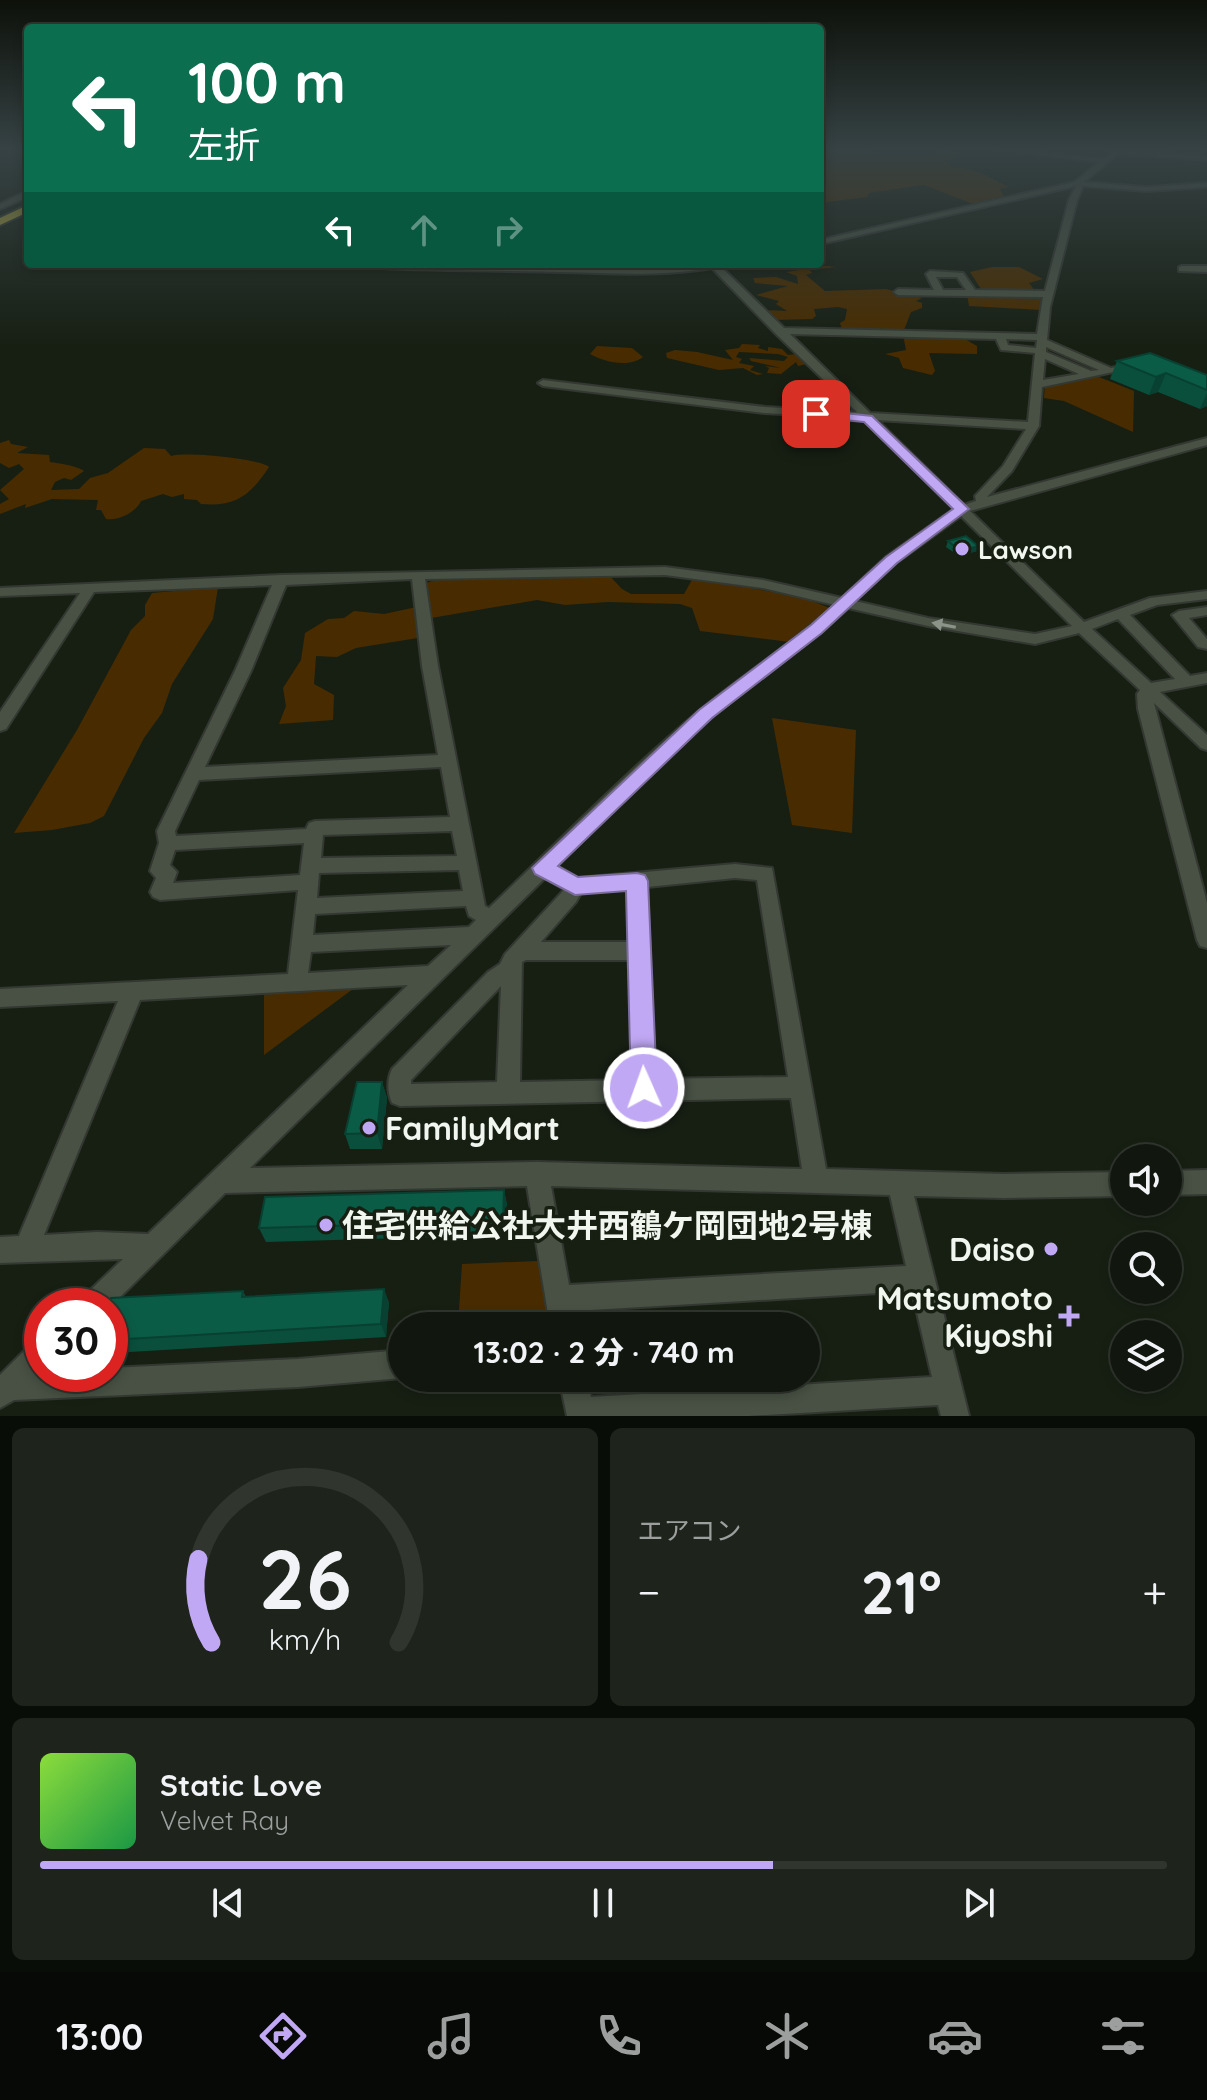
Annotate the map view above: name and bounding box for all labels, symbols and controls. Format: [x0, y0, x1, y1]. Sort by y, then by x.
text: 100 m [188, 47, 346, 117]
icon: left [56, 56, 160, 160]
text: 左折 [188, 122, 260, 167]
icon: left [318, 208, 362, 252]
icon: ahead [402, 208, 446, 252]
icon: right [486, 208, 530, 252]
pin [782, 380, 850, 448]
icon: arrive [794, 392, 838, 436]
place label: Lawson [978, 533, 1073, 566]
marker: Lawson [953, 540, 971, 558]
one-way arrow [932, 618, 957, 631]
position arrow [602, 1046, 686, 1130]
place label: FamilyMart [385, 1108, 560, 1148]
marker: FamilyMart [360, 1119, 378, 1137]
map controls [1110, 1144, 1182, 1392]
button: sound [1110, 1144, 1182, 1216]
place label: 住宅供給公社大井西鶴ケ岡団地2号棟 [342, 1205, 872, 1245]
marker: 住宅供給公社大井西鶴ケ岡団地2号棟 [317, 1216, 335, 1234]
place label: Daiso [949, 1229, 1035, 1269]
button: search [1110, 1232, 1182, 1304]
marker: Daiso [1042, 1240, 1060, 1258]
place label: Matsumoto Kiyoshi [876, 1278, 1053, 1355]
speed limit sign: 30 [24, 1288, 128, 1392]
marker: Matsumoto Kiyoshi [1060, 1307, 1078, 1325]
button: layers [1110, 1320, 1182, 1392]
text: 13:02 · 2 分 · 740 m [473, 1333, 735, 1371]
text: エアコン [638, 1514, 742, 1547]
text: 26 [258, 1526, 351, 1630]
text: 21° [861, 1554, 942, 1629]
text: − [638, 1564, 660, 1619]
text: + [1142, 1564, 1167, 1619]
text: km/h [268, 1621, 341, 1657]
text: Static Love [160, 1766, 322, 1804]
text: Velvet Ray [160, 1804, 289, 1837]
icon: previous [206, 1881, 250, 1925]
icon: pause [581, 1881, 625, 1925]
icon: next [957, 1881, 1001, 1925]
icon: directions [255, 2008, 311, 2064]
icon: music [423, 2008, 479, 2064]
icon: phone [591, 2008, 647, 2064]
icon: climate [759, 2008, 815, 2064]
icon: car [927, 2008, 983, 2064]
icon: filters [1095, 2008, 1151, 2064]
text: 13:00 [56, 2014, 143, 2059]

